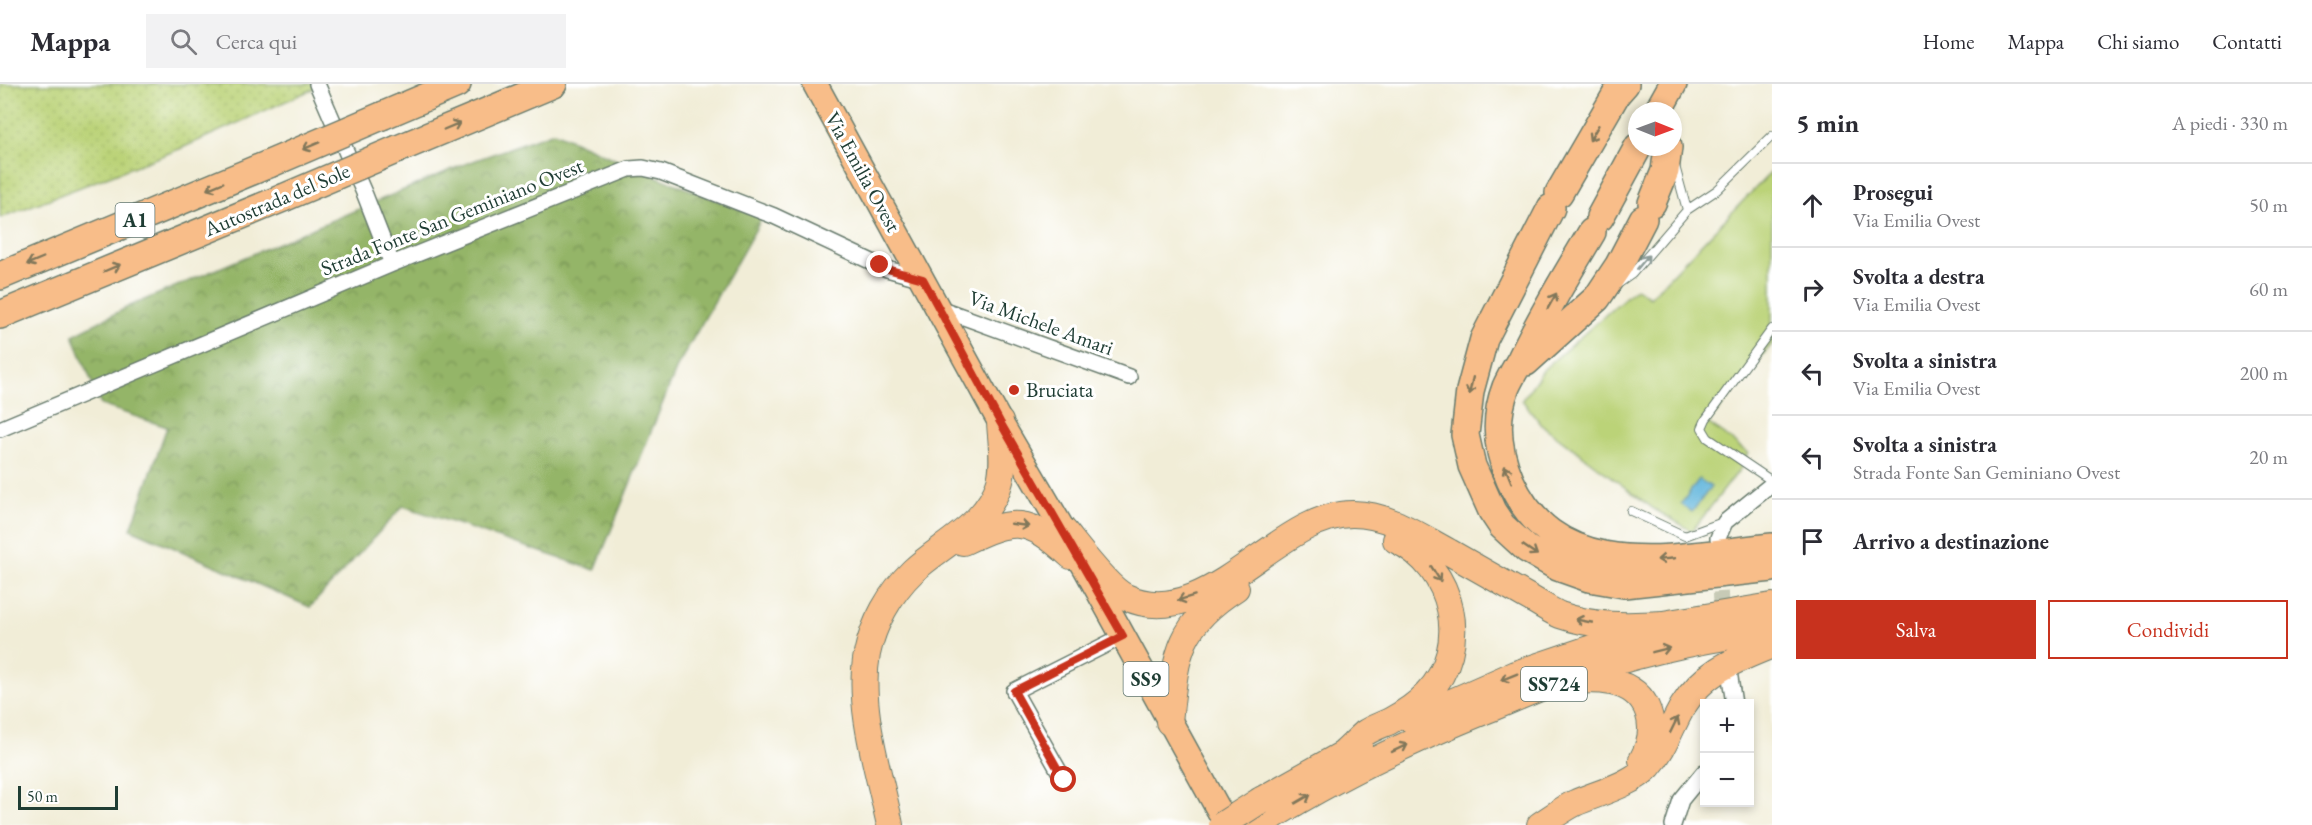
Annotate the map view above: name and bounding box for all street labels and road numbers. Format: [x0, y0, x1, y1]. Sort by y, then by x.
street label: Via Emilia Ovest [819, 107, 908, 237]
street label: Strada Fonte San Geminiano Ovest [317, 151, 587, 282]
street label: Autostrada del Sole [199, 157, 354, 243]
road number: A1 [116, 203, 154, 237]
street label: Via Michele Amari [965, 284, 1117, 361]
road number: SS9 [1124, 662, 1168, 696]
road number: SS724 [1521, 667, 1587, 701]

